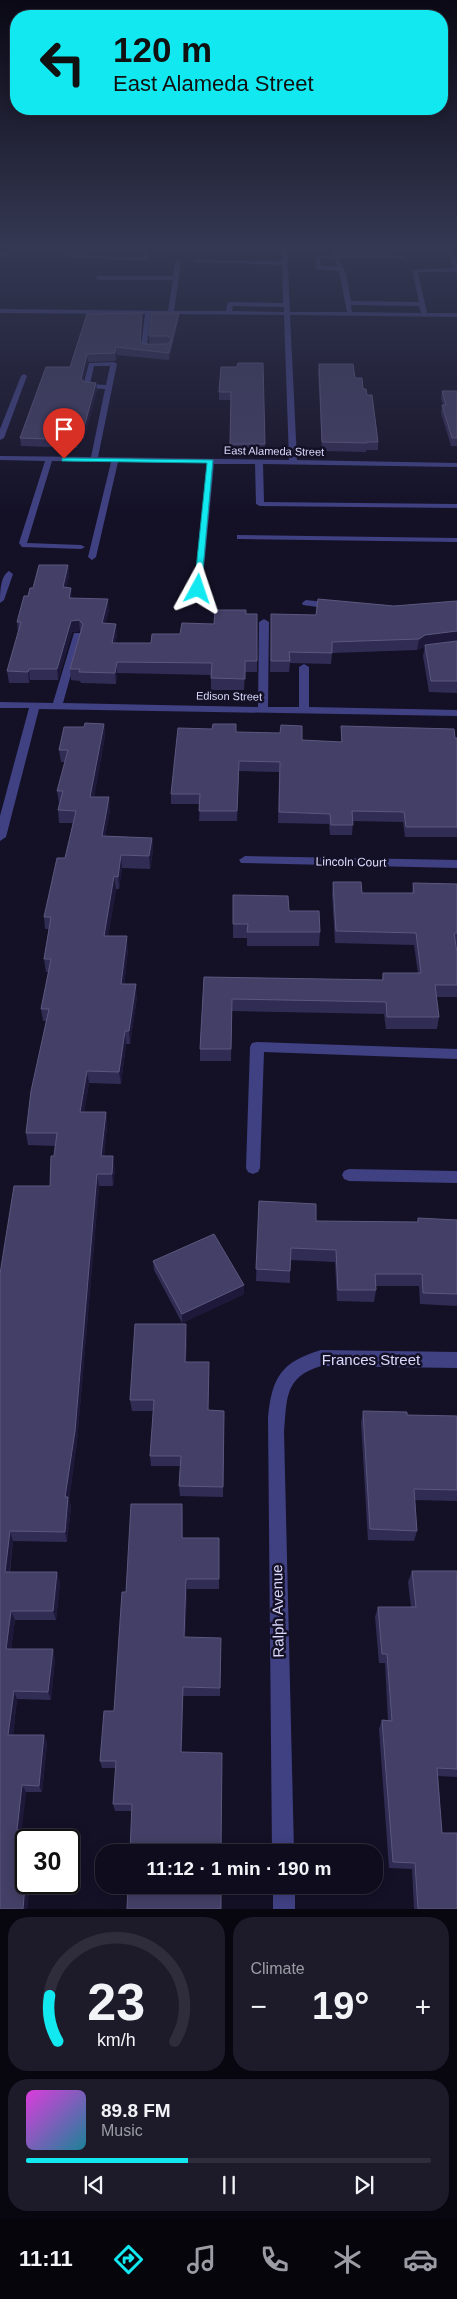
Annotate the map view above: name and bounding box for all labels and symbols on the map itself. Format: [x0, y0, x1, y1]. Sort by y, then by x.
pin [43, 408, 85, 459]
street label: East Alameda Street [224, 444, 324, 458]
position arrow [171, 562, 223, 614]
street label: Edison Street [196, 689, 262, 703]
street label: Lincoln Court [316, 854, 387, 870]
street label: Frances Street [322, 1351, 421, 1368]
street label: Ralph Avenue [268, 1564, 287, 1658]
speed limit sign: 30 [15, 1829, 80, 1894]

